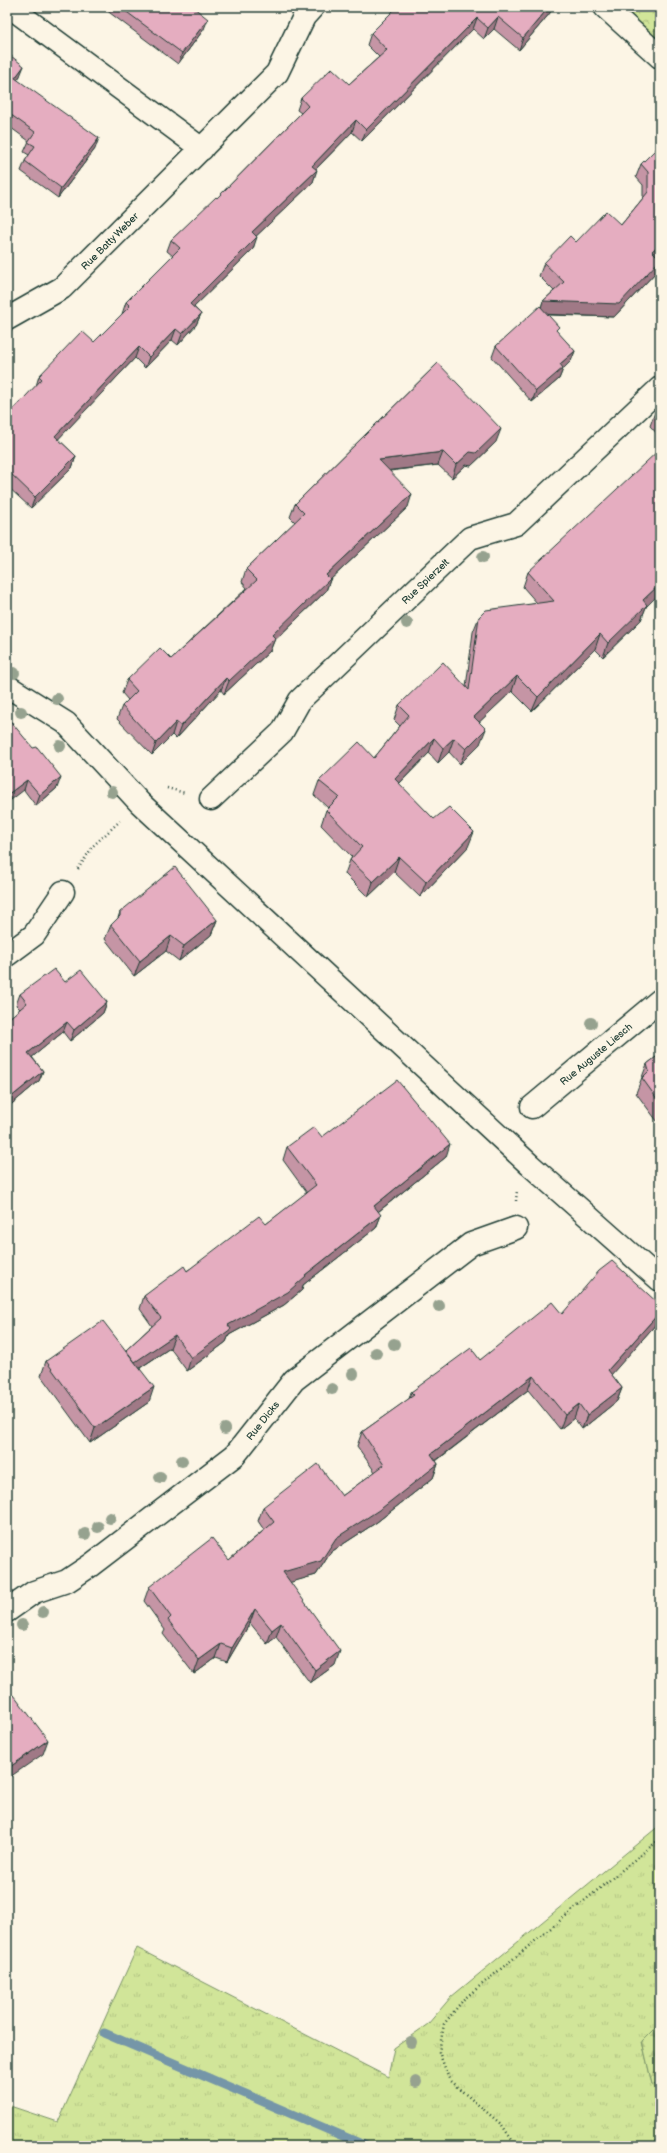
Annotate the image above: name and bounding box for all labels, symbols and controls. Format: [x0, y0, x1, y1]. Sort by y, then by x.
street label: Rue Batty Weber [79, 210, 141, 273]
street label: Rue Spierzelt [399, 556, 452, 607]
street label: Rue Auguste Liesch [558, 1021, 635, 1088]
street label: Rue Dicks [244, 1399, 282, 1443]

